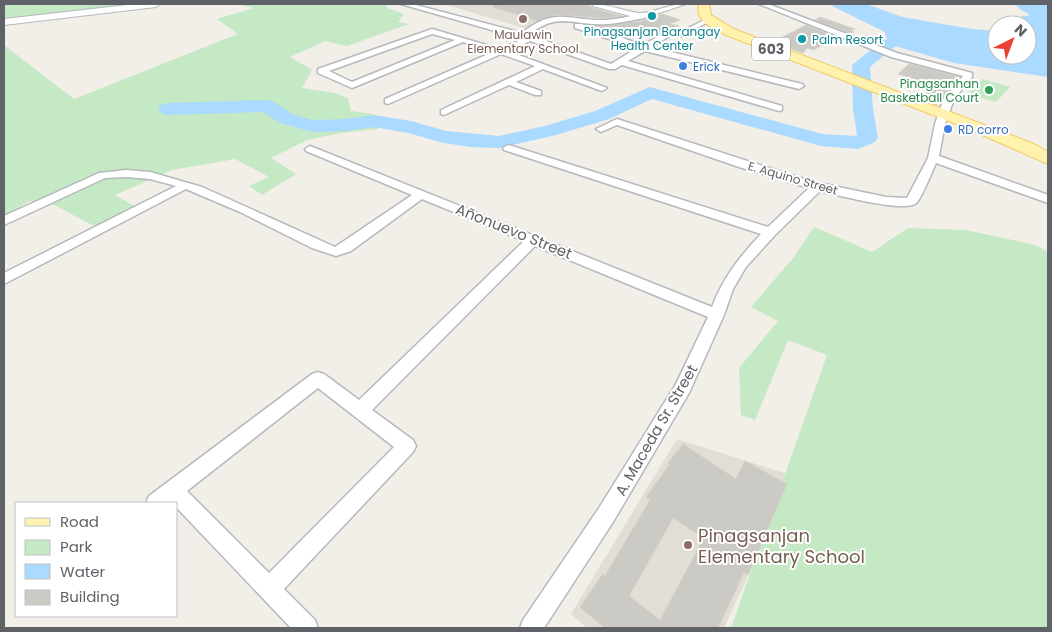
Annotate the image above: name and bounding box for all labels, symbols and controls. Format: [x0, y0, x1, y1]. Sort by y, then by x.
marker: Pinagsanjan Barangay Health Center [646, 10, 658, 22]
marker: Maulawin Elementary School [517, 13, 529, 25]
north arrow [987, 15, 1037, 65]
text: N [1010, 19, 1031, 41]
place label: Pinagsanjan Barangay Health Center [584, 23, 721, 54]
place label: Maulawin Elementary School [467, 26, 579, 57]
place label: Palm Resort [812, 31, 883, 48]
marker: Palm Resort [796, 33, 808, 45]
road number: 603 [752, 38, 790, 61]
place label: Erick [693, 58, 721, 75]
marker: Erick [677, 60, 689, 72]
place label: Pinagsanhan Basketball Court [880, 75, 979, 106]
marker: Pinagsanhan Basketball Court [983, 84, 995, 96]
place label: RD corro [958, 121, 1009, 138]
marker: RD corro [942, 123, 954, 135]
street label: E. Aquino Street [746, 157, 840, 199]
street label: Añonuevo Street [453, 198, 575, 264]
street label: A. Maceda Sr. Street [610, 360, 702, 500]
legend [15, 502, 178, 617]
text: Road [60, 511, 99, 532]
place label: Pinagsanjan Elementary School [698, 523, 865, 569]
text: Park [60, 536, 92, 557]
marker: Pinagsanjan Elementary School [682, 539, 694, 551]
text: Water [60, 561, 106, 582]
text: Building [60, 586, 120, 607]

